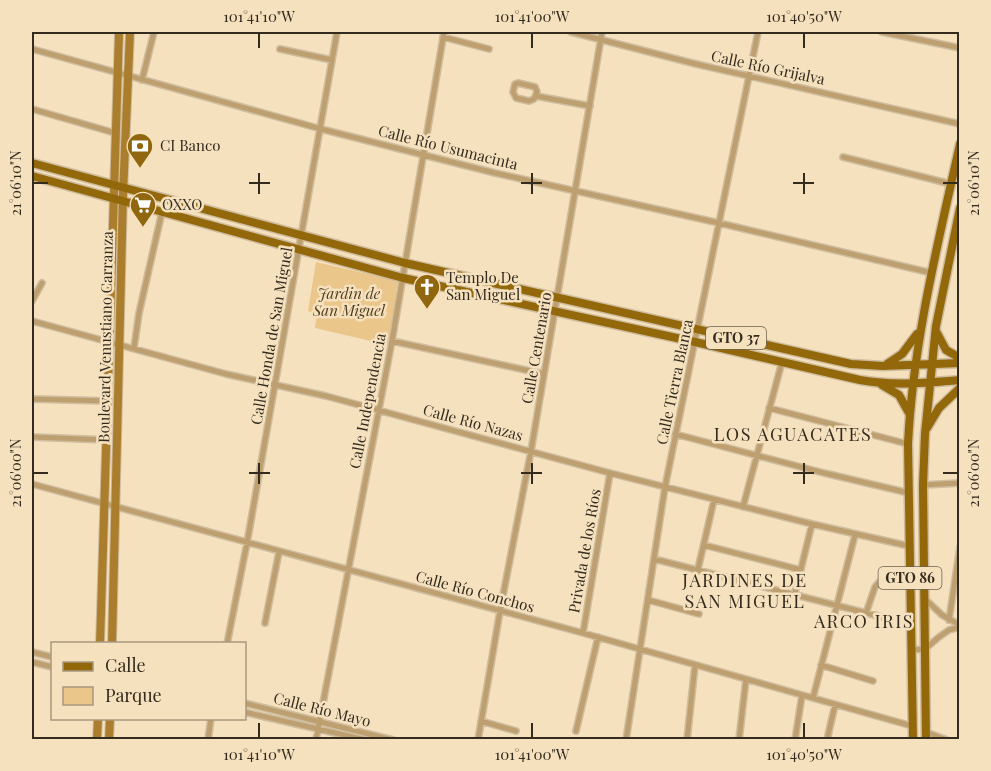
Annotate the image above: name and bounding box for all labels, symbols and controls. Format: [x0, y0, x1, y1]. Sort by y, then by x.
text: 101°41'10"W [223, 6, 295, 26]
text: 101°41'00"W [495, 6, 570, 26]
text: 101°40'50"W [766, 6, 842, 26]
street label: Calle Río Grijalva [710, 45, 827, 89]
street label: Calle Río Usumacinta [376, 120, 521, 174]
bank icon: CI Banco [125, 131, 155, 169]
place label: CI Banco [160, 135, 220, 155]
text: 21°06'10"N [5, 150, 25, 216]
text: 21°06'10"N [963, 150, 983, 216]
supermarket icon: OXXO [128, 190, 158, 228]
place label: OXXO [162, 194, 203, 214]
street label: Boulevard Venustiano Carranza [93, 230, 117, 443]
street label: Calle Honda de San Miguel [246, 246, 296, 426]
place label: Templo De San Miguel [446, 267, 520, 304]
church icon: Templo De San Miguel [412, 272, 442, 310]
park label: Jardin de San Miguel [312, 283, 386, 320]
street label: Calle Centenario [516, 290, 556, 405]
street label: Calle Tierra Blanca [651, 317, 697, 446]
road number: GTO 37 [706, 327, 766, 349]
street label: Calle Independencia [344, 331, 390, 470]
street label: Calle Río Nazas [421, 399, 525, 445]
district label: LOS AGUACATES [714, 422, 872, 446]
text: 21°06'00"N [5, 438, 25, 508]
text: 21°06'00"N [963, 438, 983, 508]
street label: Privada de los Ríos [563, 487, 605, 614]
street label: Calle Río Conchos [414, 566, 537, 617]
road number: GTO 86 [878, 567, 942, 589]
district label: JARDINES DE SAN MIGUEL [681, 568, 808, 613]
district label: ARCO IRIS [813, 609, 914, 633]
legend [51, 642, 246, 720]
text: Calle [105, 653, 146, 677]
text: Parque [105, 683, 162, 707]
street label: Calle Río Mayo [271, 687, 373, 731]
text: 101°41'10"W [223, 744, 295, 764]
text: 101°41'00"W [495, 744, 570, 764]
text: 101°40'50"W [766, 744, 842, 764]

